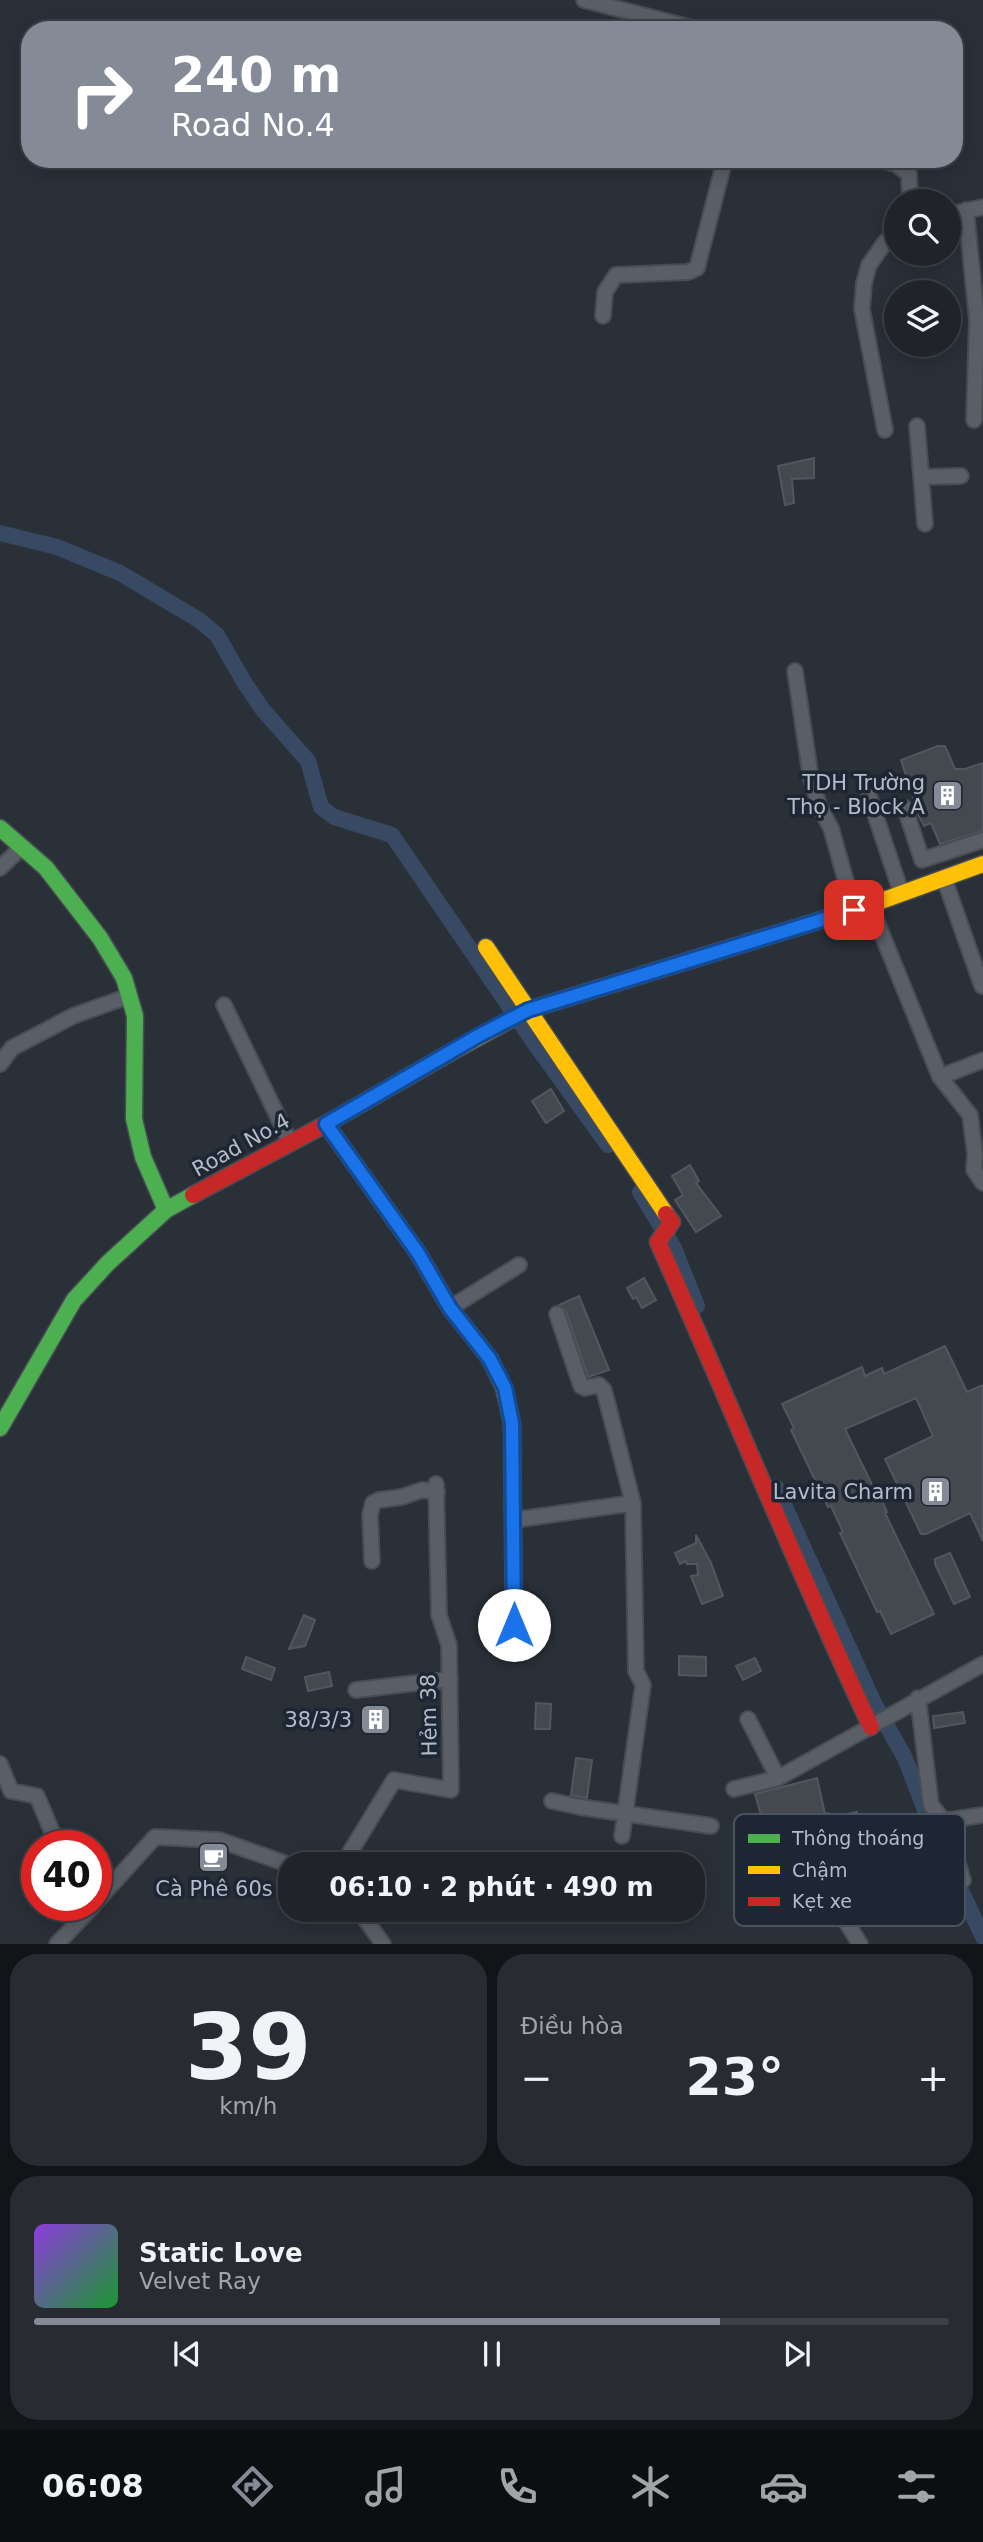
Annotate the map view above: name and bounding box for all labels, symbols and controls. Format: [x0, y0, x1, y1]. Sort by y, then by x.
text: 240 m [171, 47, 341, 104]
icon: right [56, 49, 147, 140]
text: Road No.4 [171, 106, 335, 144]
map controls [884, 189, 961, 357]
button: search [884, 189, 961, 266]
button: layers [884, 280, 961, 357]
place label: TDH Trường Thọ - Block A [786, 771, 926, 819]
building icon: TDH Trường Thọ - Block A [931, 778, 965, 812]
pin [824, 880, 884, 940]
icon: arrive [835, 891, 873, 929]
street label: Road No.4 [188, 1108, 294, 1182]
building icon: Lavita Charm [919, 1475, 953, 1509]
place label: Lavita Charm [773, 1480, 913, 1504]
position arrow [477, 1588, 551, 1662]
street label: Hẻm 38 [416, 1674, 442, 1756]
building icon: 38/3/3 [358, 1703, 392, 1737]
place label: 38/3/3 [284, 1708, 352, 1732]
legend [734, 1814, 965, 1926]
text: Thông thoáng [791, 1827, 924, 1849]
speed limit sign: 40 [21, 1830, 112, 1921]
cafe icon: Cà Phê 60s [197, 1840, 231, 1874]
text: Chậm [792, 1859, 847, 1881]
text: 06:10 · 2 phút · 490 m [329, 1872, 654, 1902]
place label: Cà Phê 60s [155, 1877, 273, 1901]
text: Kẹt xe [792, 1890, 852, 1912]
text: 39 [185, 1995, 312, 2100]
text: Điều hòa [521, 2013, 624, 2039]
text: 23° [686, 2047, 784, 2107]
text: − [521, 2056, 552, 2100]
text: + [917, 2056, 949, 2100]
text: km/h [219, 2093, 277, 2119]
text: Static Love [139, 2238, 303, 2268]
text: Velvet Ray [139, 2268, 261, 2294]
icon: previous [168, 2335, 206, 2373]
icon: pause [473, 2335, 511, 2373]
icon: next [778, 2335, 816, 2373]
icon: directions [228, 2462, 277, 2511]
icon: music [361, 2462, 410, 2511]
icon: phone [493, 2462, 542, 2511]
icon: climate [626, 2462, 675, 2511]
icon: car [759, 2462, 808, 2511]
icon: filters [892, 2462, 941, 2511]
text: 06:08 [42, 2467, 144, 2505]

